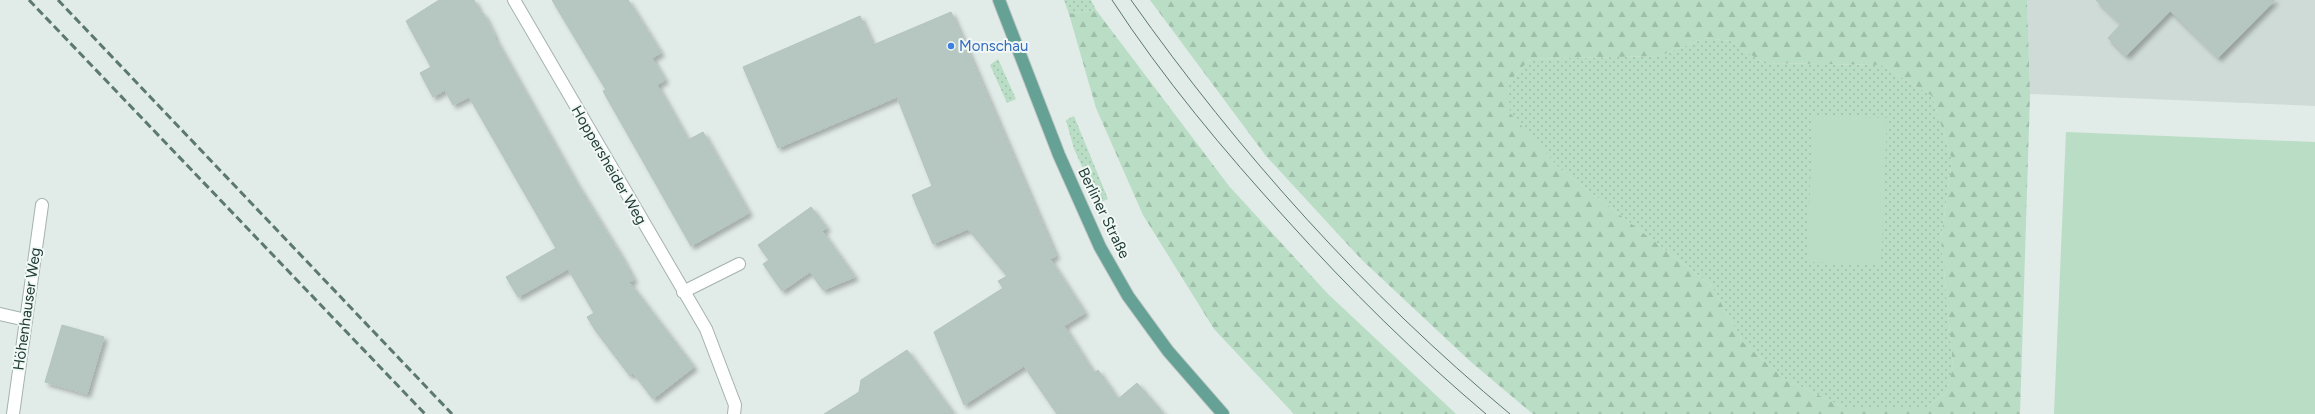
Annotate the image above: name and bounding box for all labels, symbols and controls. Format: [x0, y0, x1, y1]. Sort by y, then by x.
place label: Monschau [959, 37, 1028, 55]
marker: Monschau [946, 41, 956, 51]
street label: Hoppersheider Weg [568, 102, 650, 228]
street label: Berliner Straße [1074, 165, 1134, 261]
street label: Höhenhauser Weg [9, 246, 45, 372]

